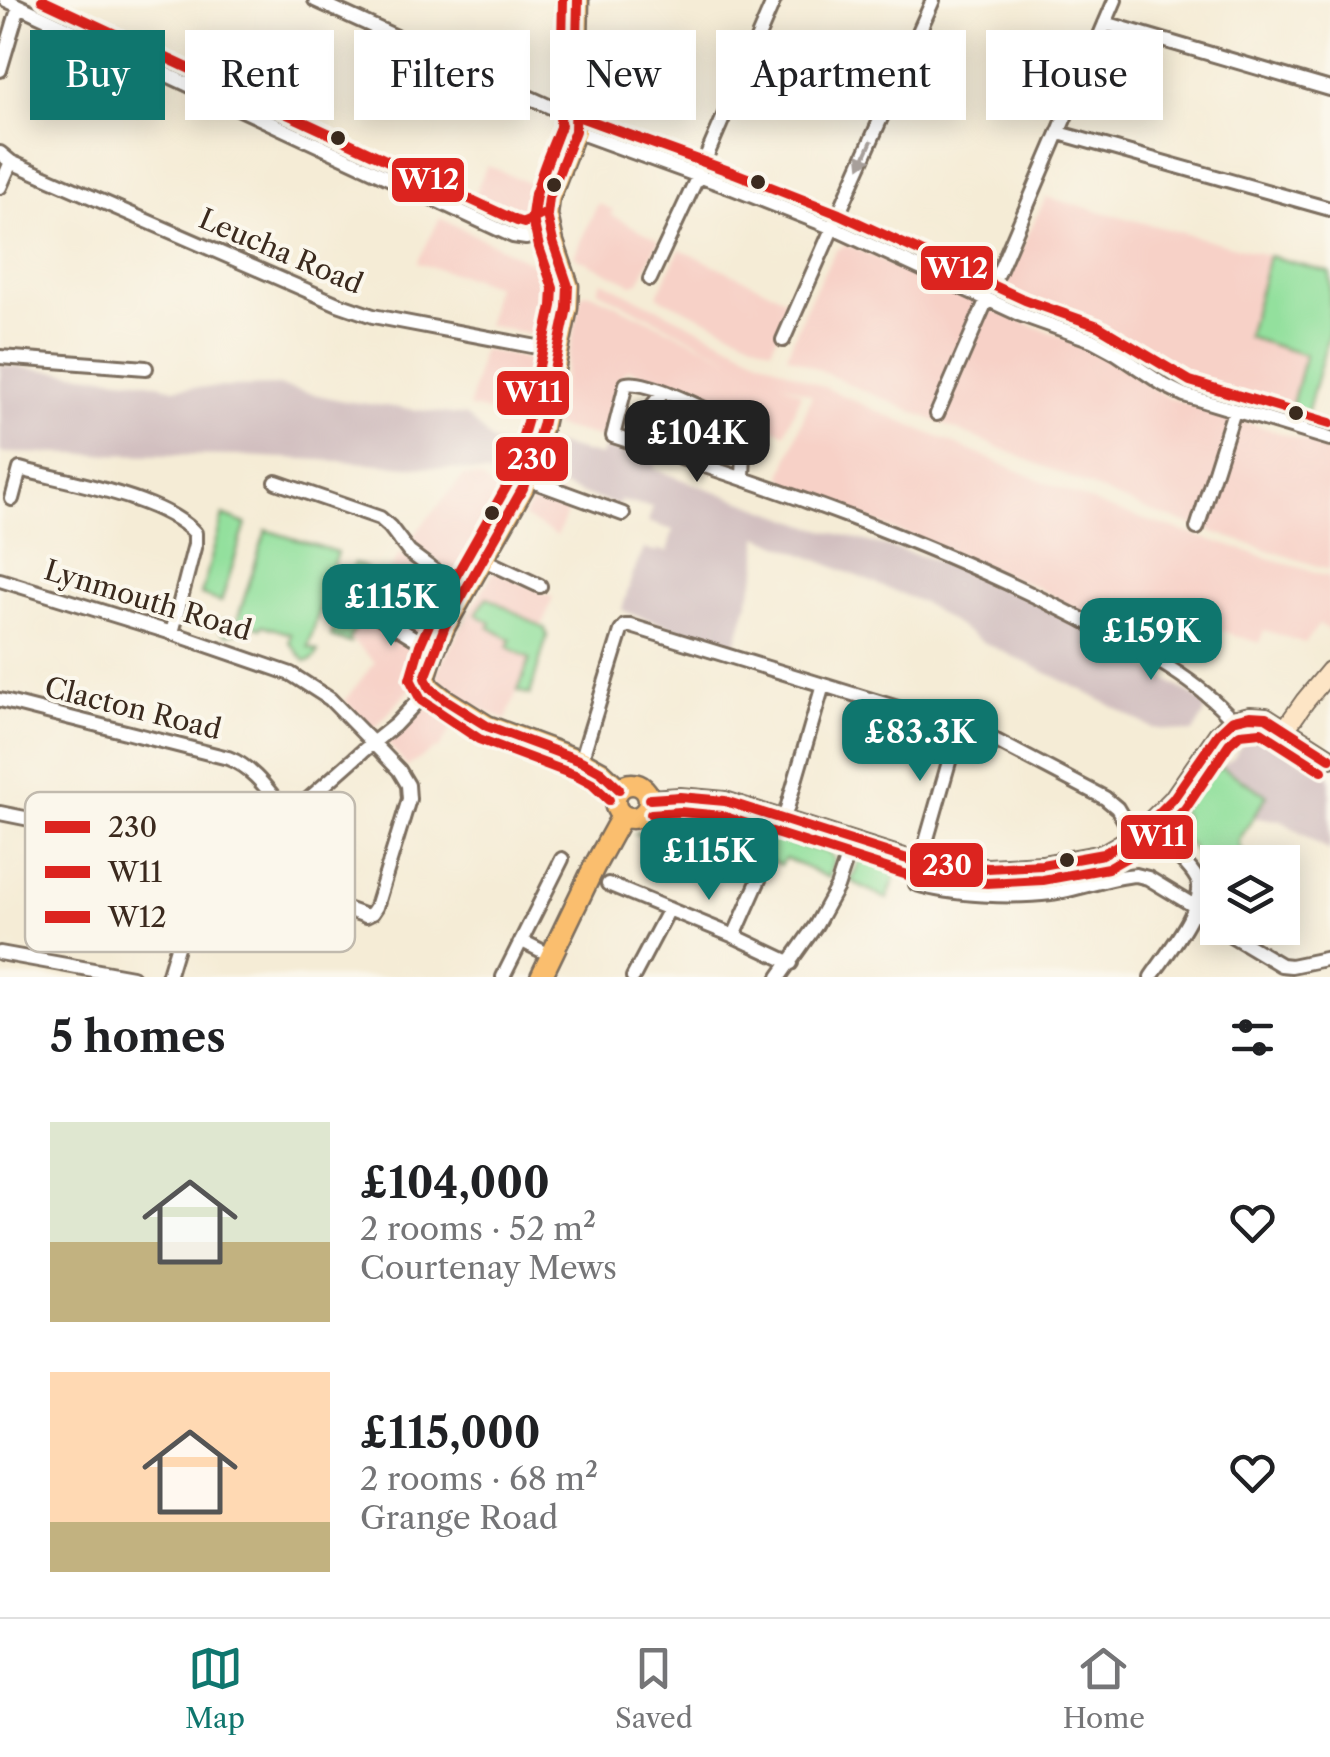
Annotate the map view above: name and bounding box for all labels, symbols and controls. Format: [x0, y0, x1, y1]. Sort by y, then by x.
chip: Buy [30, 30, 165, 120]
chip: Rent [185, 30, 334, 120]
chip: Filters [354, 30, 530, 120]
chip: New [550, 30, 696, 120]
chip: Apartment [716, 30, 966, 120]
chip: House [986, 30, 1163, 120]
unlabelled marker [328, 128, 348, 148]
one-way arrow [858, 139, 874, 169]
line badge: W12 [390, 156, 466, 204]
text: W12 [396, 162, 459, 196]
unlabelled marker [748, 172, 768, 192]
unlabelled marker [544, 175, 564, 195]
street label: Leucha Road [194, 201, 368, 301]
line badge: W12 [919, 244, 995, 292]
text: W12 [925, 251, 988, 285]
line badge: W11 [495, 369, 571, 417]
text: W11 [503, 375, 563, 409]
pin: £104K [627, 400, 767, 485]
unlabelled marker [1286, 403, 1306, 423]
text: £104K [647, 413, 747, 452]
line badge: 230 [494, 435, 570, 483]
text: 230 [507, 442, 557, 476]
unlabelled marker [482, 503, 502, 523]
street label: Lynmouth Road [40, 552, 256, 648]
pin: £115K [321, 564, 461, 649]
text: £115K [344, 577, 438, 616]
pin: £159K [1081, 598, 1221, 683]
text: £159K [1102, 611, 1200, 650]
street label: Clacton Road [41, 670, 225, 746]
pin: £83.3K [839, 699, 1001, 784]
text: £83.3K [864, 712, 976, 751]
legend [25, 792, 355, 952]
text: 230 [108, 810, 157, 844]
line badge: W11 [1119, 813, 1195, 861]
pin: £115K [639, 818, 779, 903]
text: W11 [1127, 819, 1187, 853]
text: £115K [662, 831, 756, 870]
line badge: 230 [908, 841, 985, 889]
map controls [1200, 845, 1300, 945]
button: layers [1200, 845, 1300, 945]
text: 230 [922, 848, 972, 882]
unlabelled marker [1057, 850, 1077, 870]
text: W11 [107, 855, 162, 889]
text: W12 [107, 900, 167, 934]
icon: filters [1225, 1010, 1280, 1065]
text: 5 homes [50, 1011, 226, 1063]
text: £104,000 [360, 1157, 550, 1209]
icon: home [130, 1162, 250, 1282]
icon: heart [1225, 1195, 1280, 1250]
text: 2 rooms · 52 m² [360, 1209, 596, 1248]
text: Courtenay Mews [360, 1248, 617, 1287]
text: £115,000 [360, 1407, 541, 1459]
icon: home [130, 1412, 250, 1532]
icon: heart [1225, 1445, 1280, 1500]
text: 2 rooms · 68 m² [360, 1459, 598, 1498]
text: Grange Road [360, 1498, 558, 1537]
tab: Map [185, 1641, 245, 1735]
tab: Saved [615, 1641, 693, 1735]
tab: Home [1063, 1641, 1145, 1735]

